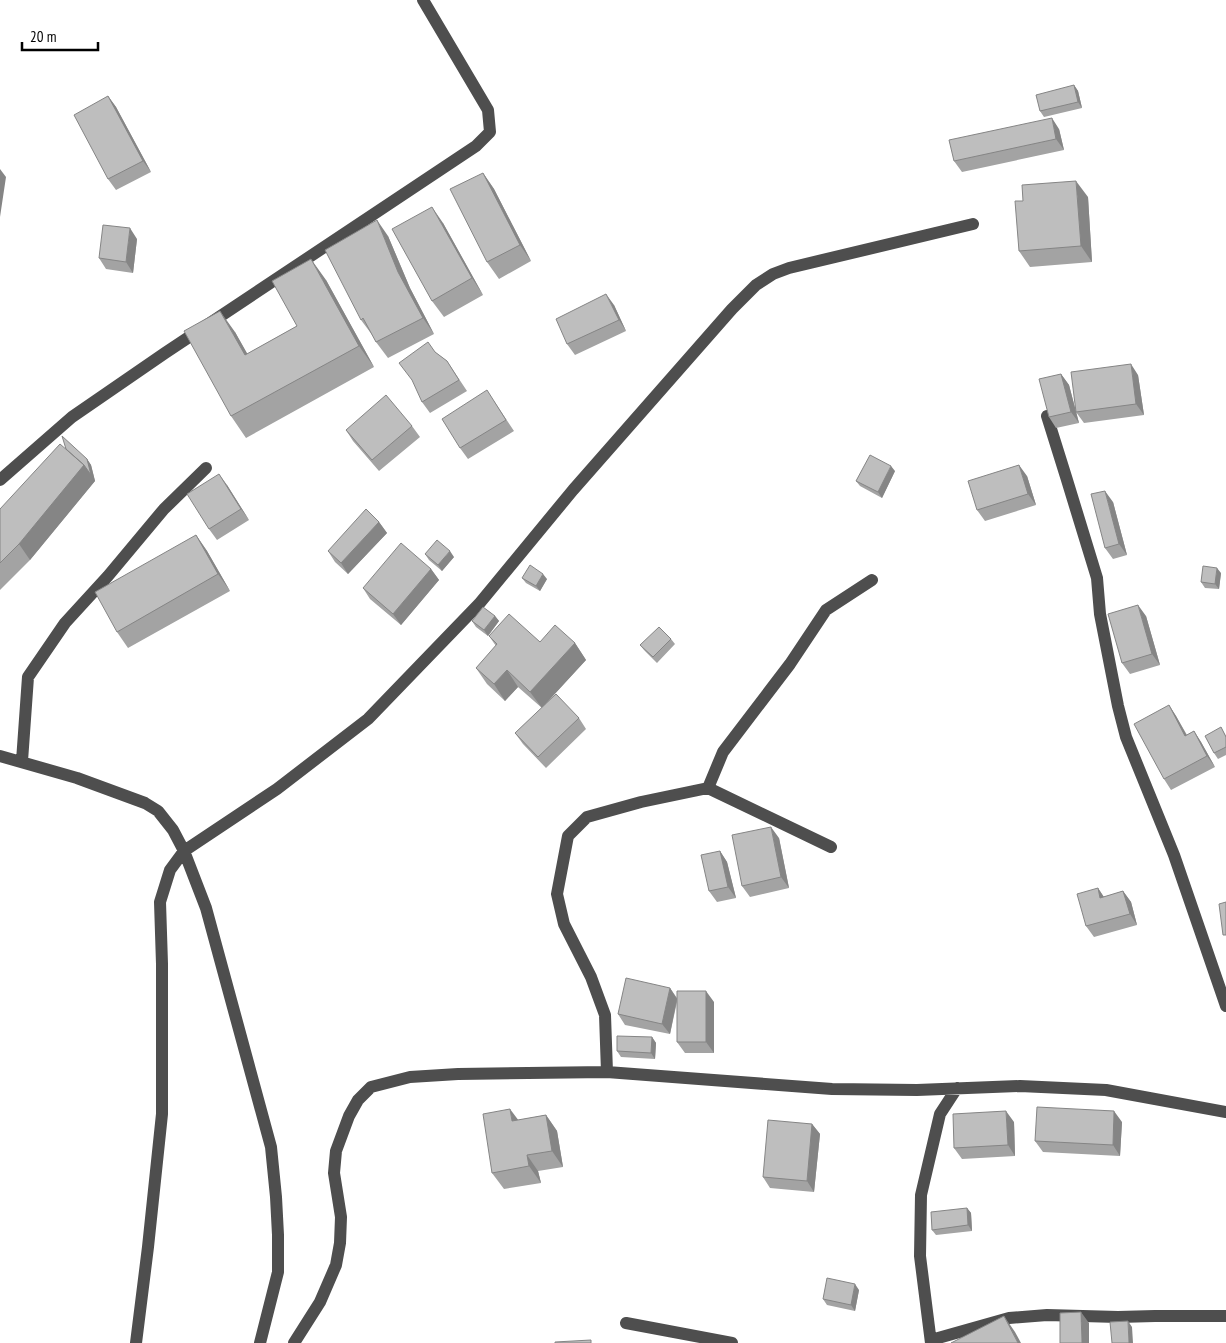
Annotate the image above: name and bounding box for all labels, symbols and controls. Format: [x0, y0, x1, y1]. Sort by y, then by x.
scale bar [22, 20, 99, 52]
text: 20 m [30, 27, 56, 46]

